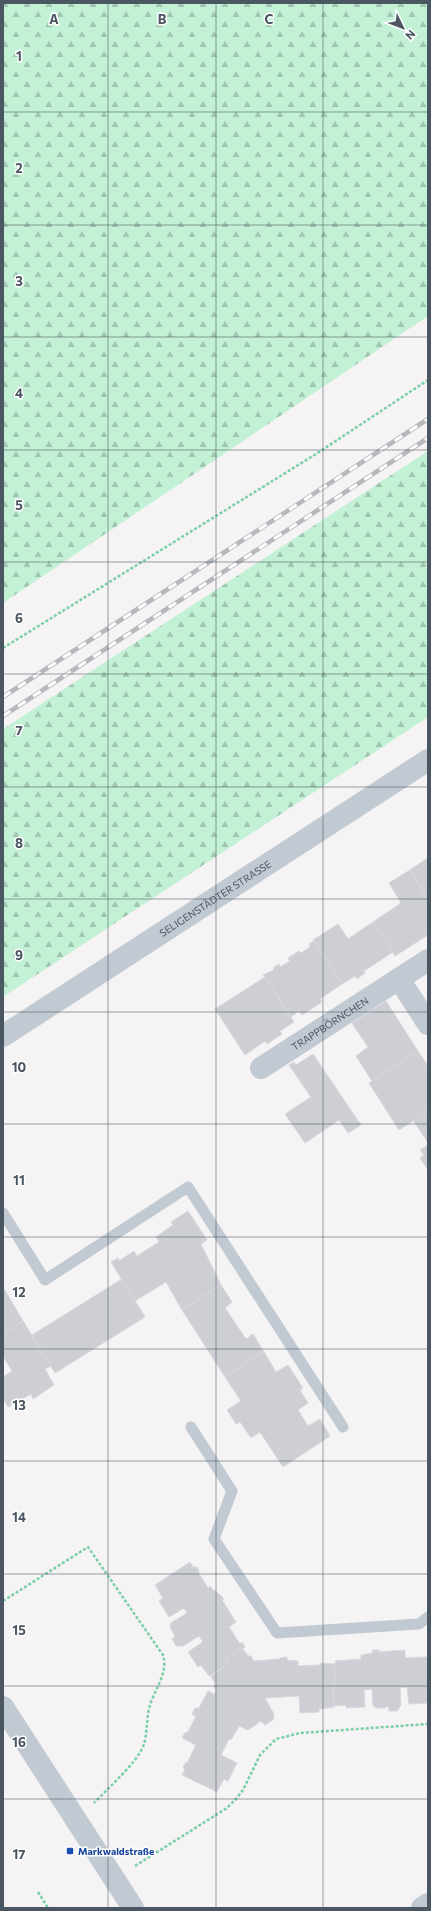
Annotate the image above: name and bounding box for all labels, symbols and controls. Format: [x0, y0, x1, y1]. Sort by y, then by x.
north arrow [383, 8, 423, 48]
text: A [49, 11, 59, 27]
text: B [158, 11, 167, 27]
text: C [265, 11, 274, 27]
text: N [403, 28, 418, 43]
text: 1 [16, 48, 22, 64]
text: 2 [15, 160, 23, 176]
text: 3 [15, 273, 23, 289]
text: 4 [15, 385, 23, 401]
text: 5 [15, 497, 23, 513]
text: 6 [15, 610, 23, 626]
text: 7 [15, 722, 23, 738]
text: 8 [15, 835, 23, 851]
street label: SELIGENSTÄDTER STRASSE [157, 857, 273, 939]
text: 9 [15, 947, 23, 963]
street label: TRAPPBÖRNCHEN [289, 994, 371, 1053]
text: 10 [12, 1059, 27, 1075]
text: 11 [13, 1172, 25, 1188]
text: 12 [12, 1284, 26, 1300]
text: 13 [12, 1397, 26, 1413]
text: 14 [12, 1509, 26, 1525]
text: 15 [12, 1622, 26, 1638]
text: 16 [12, 1734, 26, 1750]
place label: Markwaldstraße [78, 1845, 154, 1857]
text: 17 [12, 1846, 26, 1862]
marker: Markwaldstraße [65, 1846, 75, 1856]

